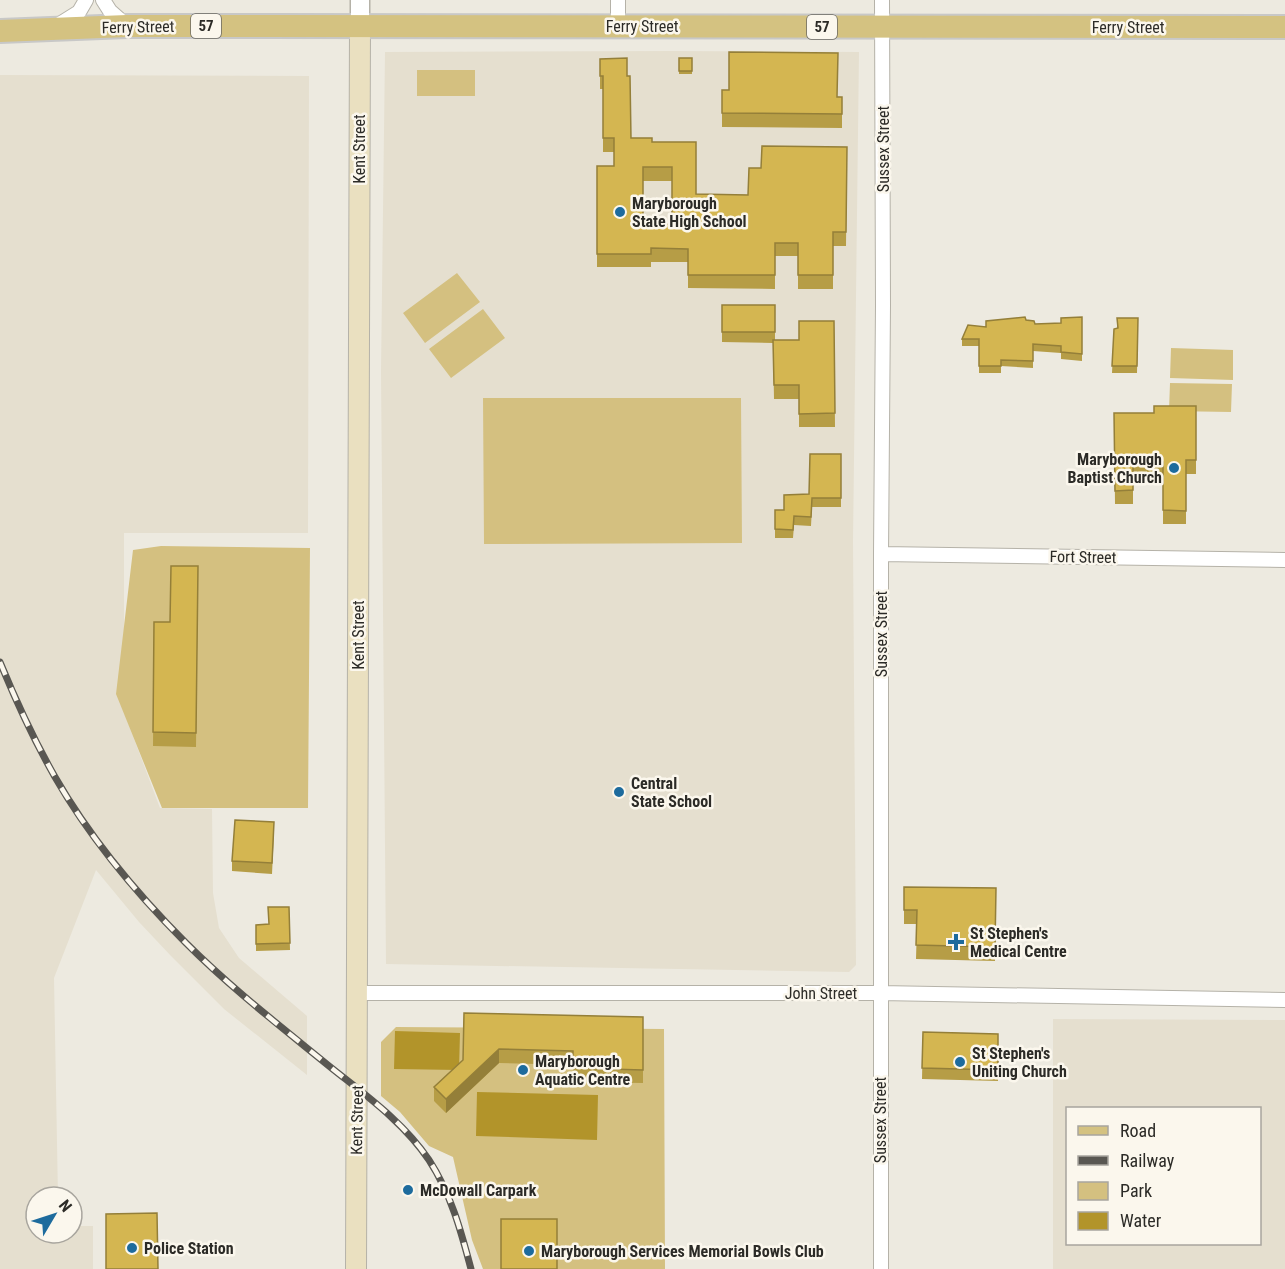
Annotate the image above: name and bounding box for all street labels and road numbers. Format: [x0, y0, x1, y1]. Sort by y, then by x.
road number: 57 [191, 14, 221, 38]
road number: 57 [807, 15, 837, 39]
street label: Ferry Street [101, 17, 175, 37]
street label: Ferry Street [606, 17, 679, 36]
street label: Ferry Street [1092, 18, 1165, 37]
street label: Sussex Street [874, 106, 893, 192]
street label: Kent Street [350, 114, 369, 184]
street label: Fort Street [1049, 547, 1117, 567]
street label: Sussex Street [872, 591, 891, 677]
street label: Kent Street [349, 600, 368, 670]
street label: John Street [785, 984, 857, 1003]
street label: Sussex Street [871, 1077, 890, 1163]
street label: Kent Street [347, 1085, 367, 1155]

